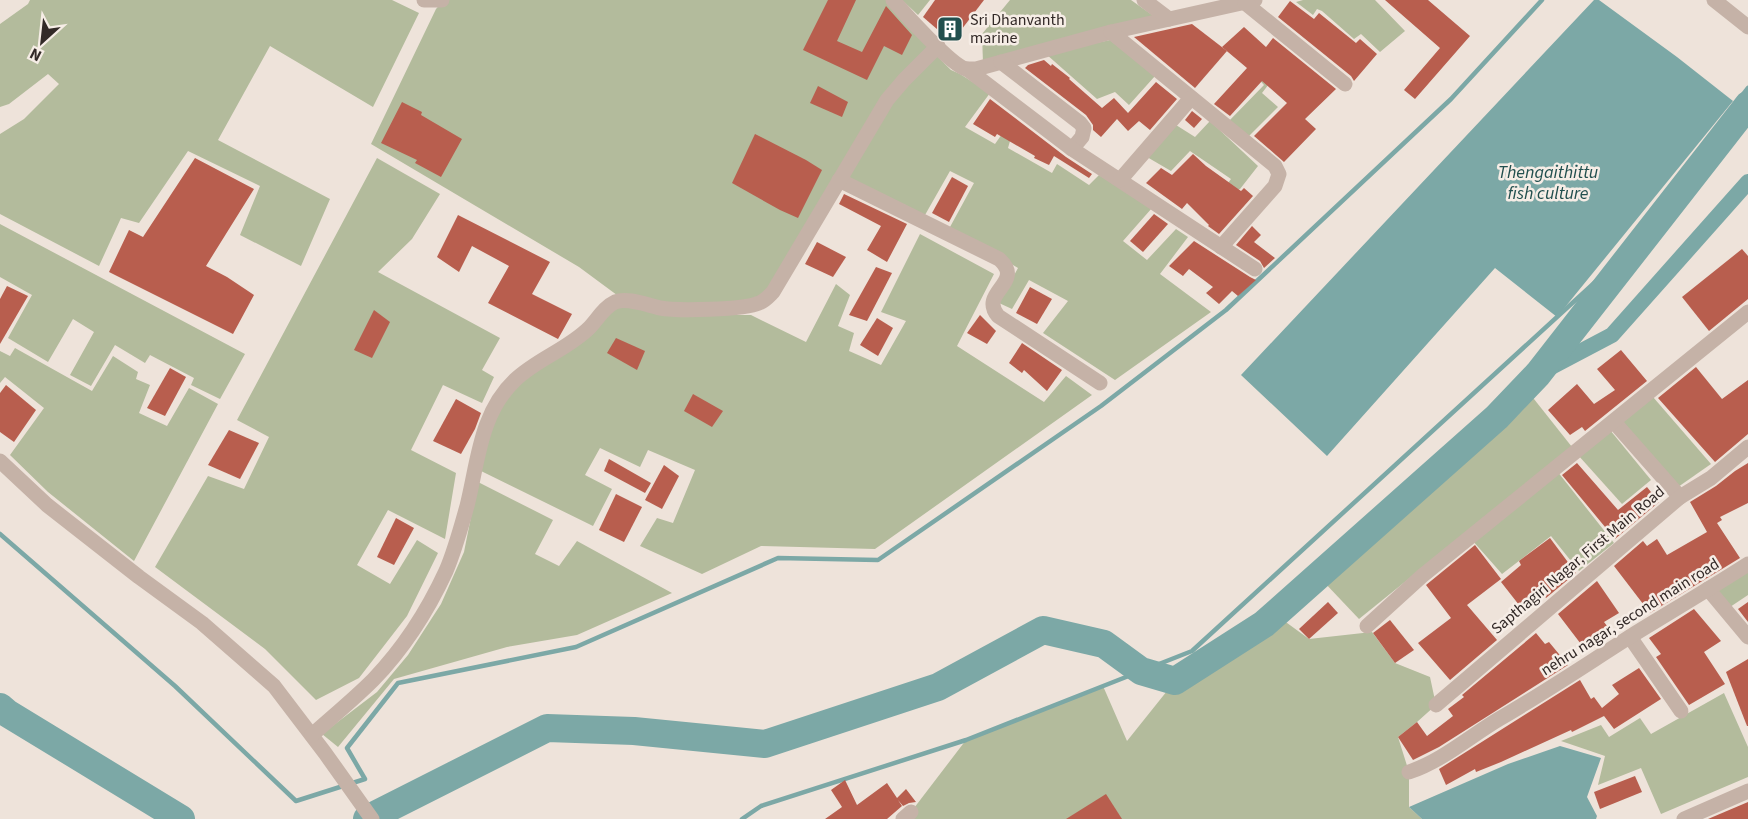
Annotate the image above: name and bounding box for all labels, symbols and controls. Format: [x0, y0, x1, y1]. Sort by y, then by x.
place label: Sri Dhanvanth marine [970, 9, 1065, 49]
north arrow [12, 12, 72, 72]
building icon: Sri Dhanvanth marine [935, 14, 965, 44]
text: N [26, 42, 45, 67]
water label: Thengaithittu fish culture [1498, 160, 1598, 206]
street label: Sapthagiri Nagar, First Main Road [1486, 481, 1670, 639]
street label: nehru nagar, second main road [1537, 553, 1723, 681]

